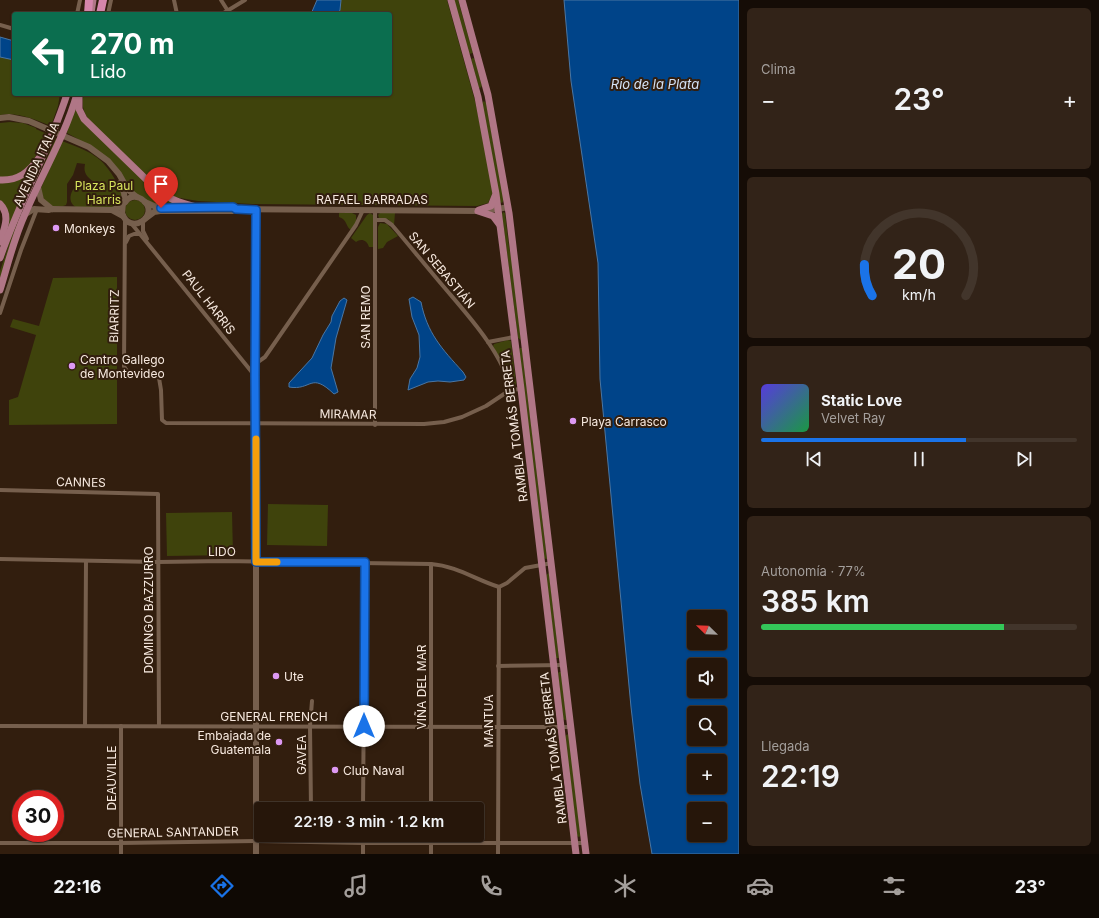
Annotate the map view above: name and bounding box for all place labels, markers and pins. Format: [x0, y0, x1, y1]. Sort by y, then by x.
pin [144, 167, 178, 208]
place label: Monkeys [64, 221, 115, 236]
marker: Monkeys [51, 223, 61, 233]
place label: Centro Gallego de Montevideo [80, 352, 165, 381]
marker: Centro Gallego de Montevideo [67, 361, 77, 371]
place label: Playa Carrasco [581, 414, 667, 429]
marker: Playa Carrasco [568, 416, 578, 426]
place label: Ute [284, 669, 304, 684]
marker: Ute [271, 671, 281, 681]
place label: Embajada de Guatemala [198, 728, 271, 757]
marker: Embajada de Guatemala [274, 737, 284, 747]
place label: Club Naval [343, 763, 404, 778]
marker: Club Naval [330, 765, 340, 775]

